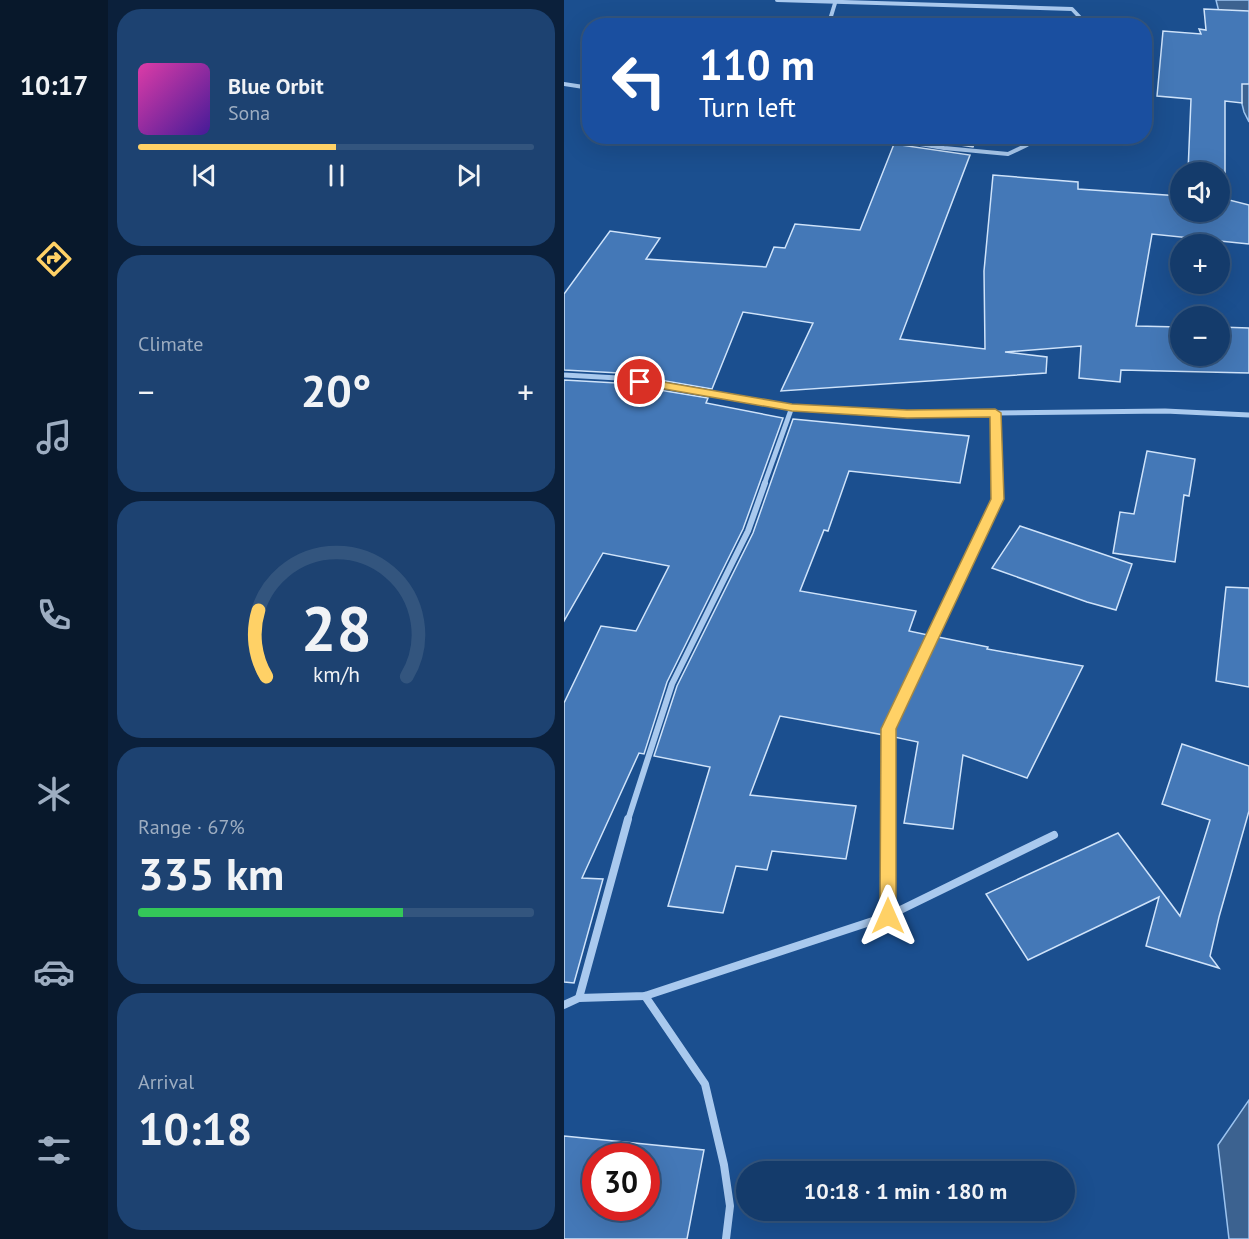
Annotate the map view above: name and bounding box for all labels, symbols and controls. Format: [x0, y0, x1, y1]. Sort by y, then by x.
text: 110 m [699, 37, 815, 92]
icon: left [600, 42, 678, 120]
text: 10:17 [20, 68, 88, 102]
text: Blue Orbit [228, 72, 324, 100]
text: Turn left [699, 90, 796, 124]
text: Sona [228, 100, 270, 126]
icon: previous [188, 159, 221, 192]
icon: pause [320, 159, 353, 192]
icon: next [452, 159, 485, 192]
map controls [1170, 162, 1230, 366]
button: sound [1170, 162, 1230, 222]
button: + [1170, 234, 1230, 294]
icon: directions [33, 238, 75, 280]
button: − [1170, 306, 1230, 366]
text: Climate [138, 331, 204, 357]
pin [614, 356, 665, 407]
text: 20° [301, 361, 371, 419]
icon: arrive [623, 365, 656, 398]
text: − [138, 370, 155, 413]
text: + [517, 370, 534, 413]
icon: music [33, 416, 75, 458]
text: 28 [301, 587, 371, 668]
icon: phone [33, 594, 75, 636]
text: km/h [312, 660, 359, 688]
icon: climate [33, 773, 75, 815]
text: Range · 67% [138, 814, 245, 840]
text: 335 km [138, 844, 284, 902]
position arrow [856, 884, 920, 948]
icon: car [33, 951, 75, 993]
text: Arrival [138, 1069, 194, 1095]
text: 10:18 [138, 1099, 252, 1157]
icon: filters [33, 1129, 75, 1171]
speed limit sign: 30 [582, 1143, 660, 1221]
text: 10:18 · 1 min · 180 m [804, 1177, 1007, 1205]

